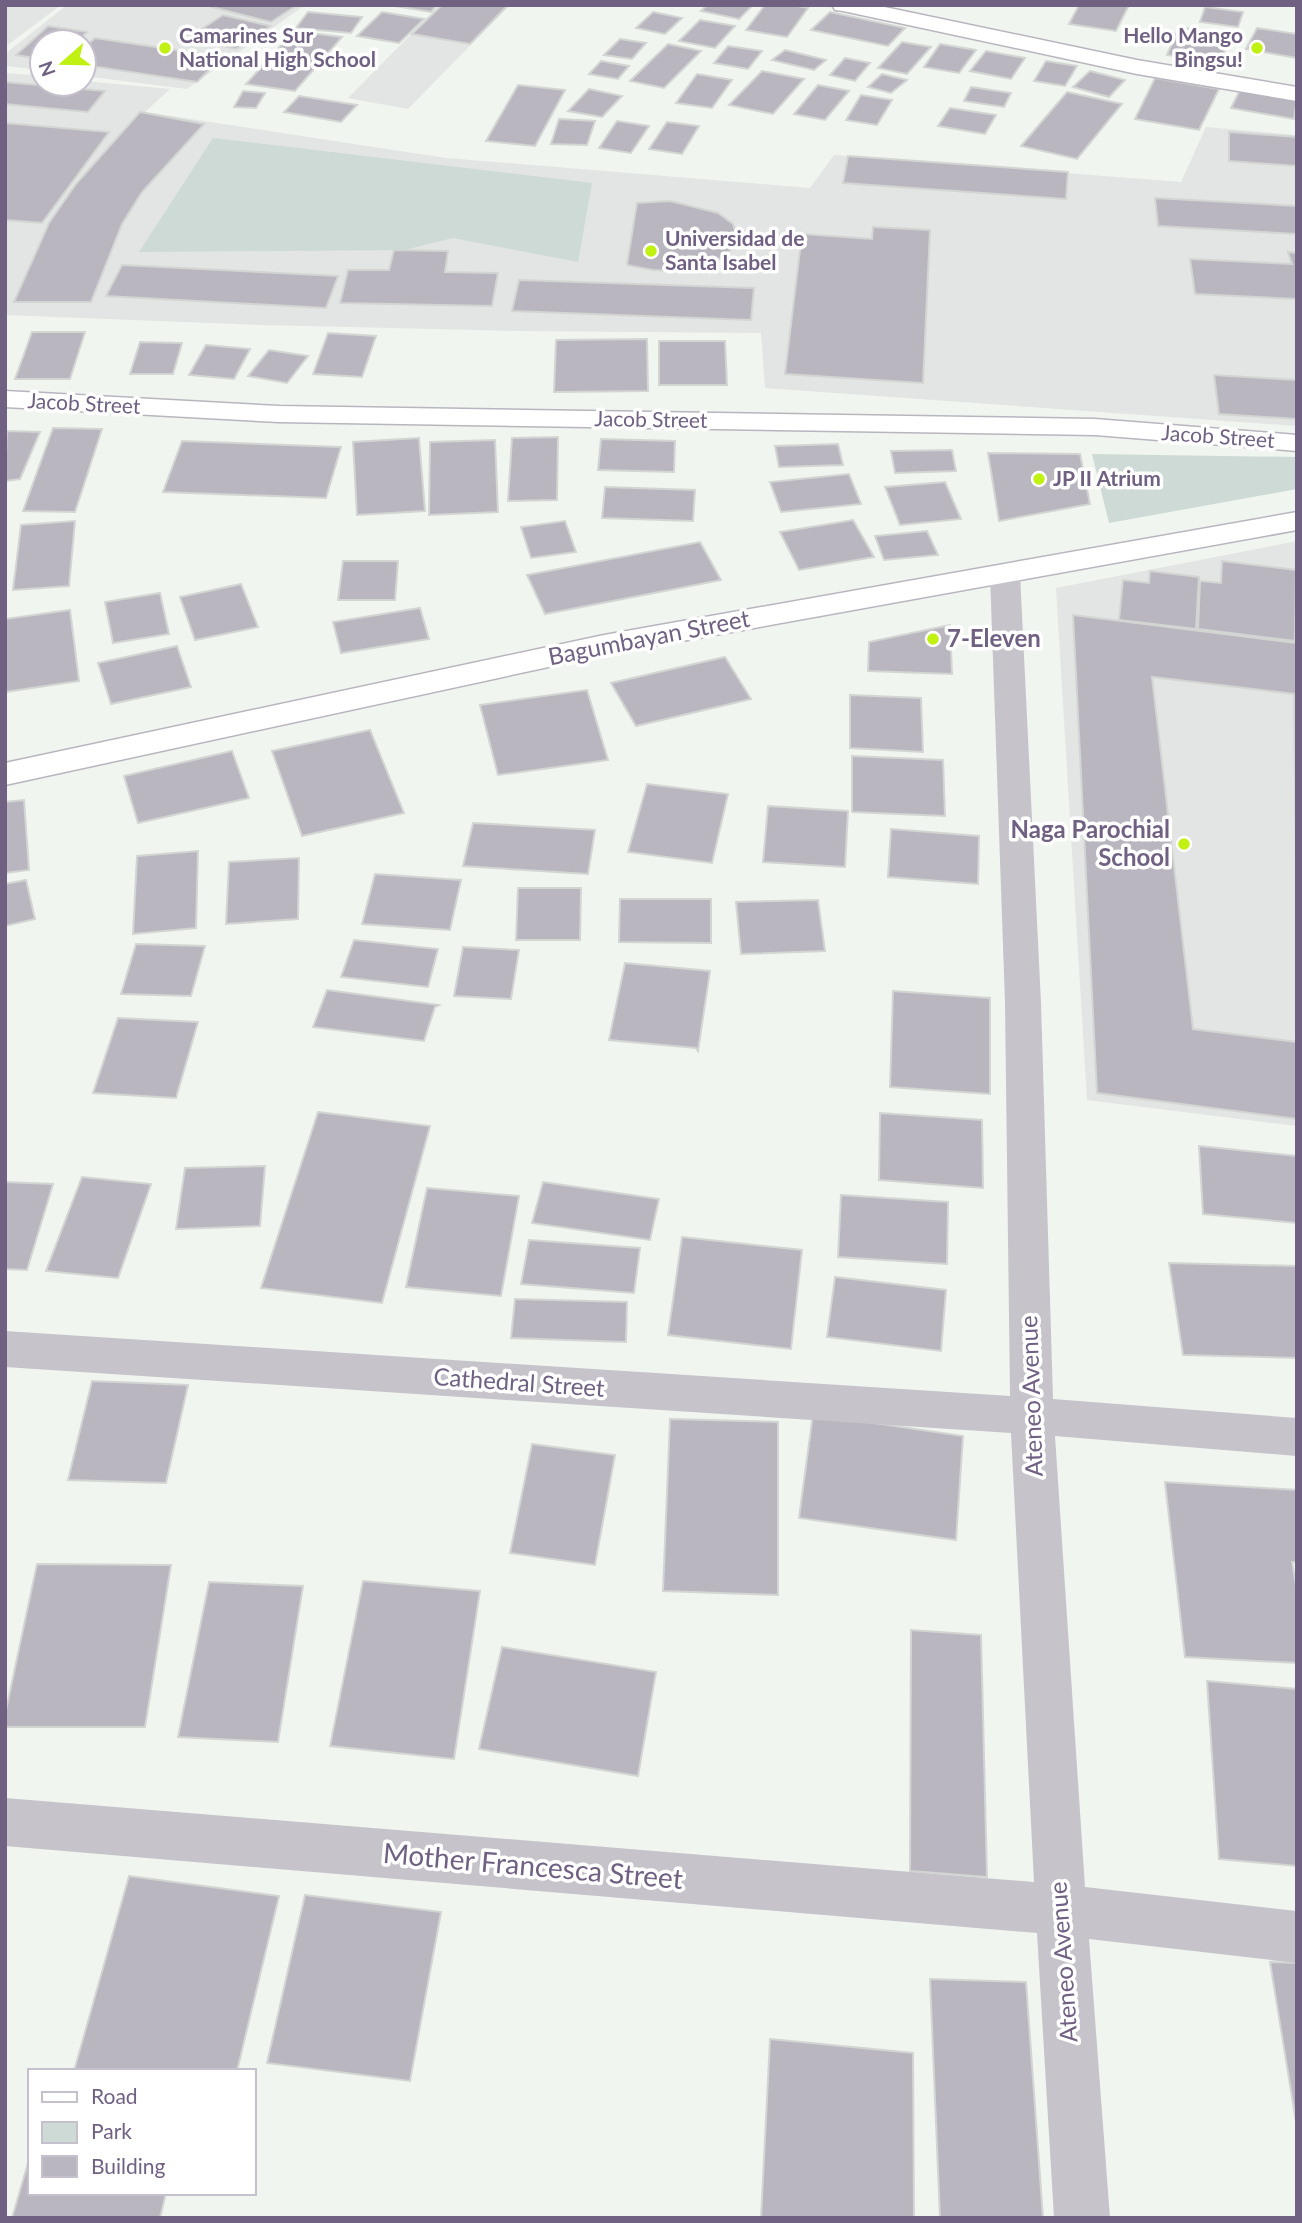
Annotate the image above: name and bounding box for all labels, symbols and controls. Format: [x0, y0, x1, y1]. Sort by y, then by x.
place label: Camarines Sur National High School [179, 22, 376, 71]
place label: Hello Mango Bingsu! [1123, 22, 1243, 71]
north arrow [28, 28, 98, 98]
marker: Camarines Sur National High School [157, 40, 173, 56]
marker: Hello Mango Bingsu! [1249, 40, 1265, 56]
text: N [33, 58, 60, 80]
place label: Universidad de Santa Isabel [665, 225, 804, 274]
marker: Universidad de Santa Isabel [643, 243, 659, 259]
street label: Jacob Street [27, 387, 142, 418]
street label: Jacob Street [594, 405, 708, 432]
street label: Jacob Street [1161, 419, 1276, 452]
place label: JP II Atrium [1053, 465, 1161, 490]
marker: JP II Atrium [1031, 471, 1047, 487]
street label: Bagumbayan Street [545, 603, 752, 670]
place label: 7-Eleven [947, 623, 1041, 652]
marker: 7-Eleven [925, 631, 941, 647]
place label: Naga Parochial School [1011, 814, 1170, 871]
marker: Naga Parochial School [1176, 836, 1192, 852]
street label: Ateneo Avenue [1013, 1315, 1048, 1477]
street label: Cathedral Street [433, 1361, 606, 1402]
street label: Mother Francesca Street [382, 1835, 684, 1895]
street label: Ateneo Avenue [1042, 1881, 1083, 2044]
legend [28, 2069, 256, 2195]
text: Road [91, 2083, 138, 2108]
text: Park [91, 2118, 132, 2143]
text: Building [91, 2153, 166, 2178]

